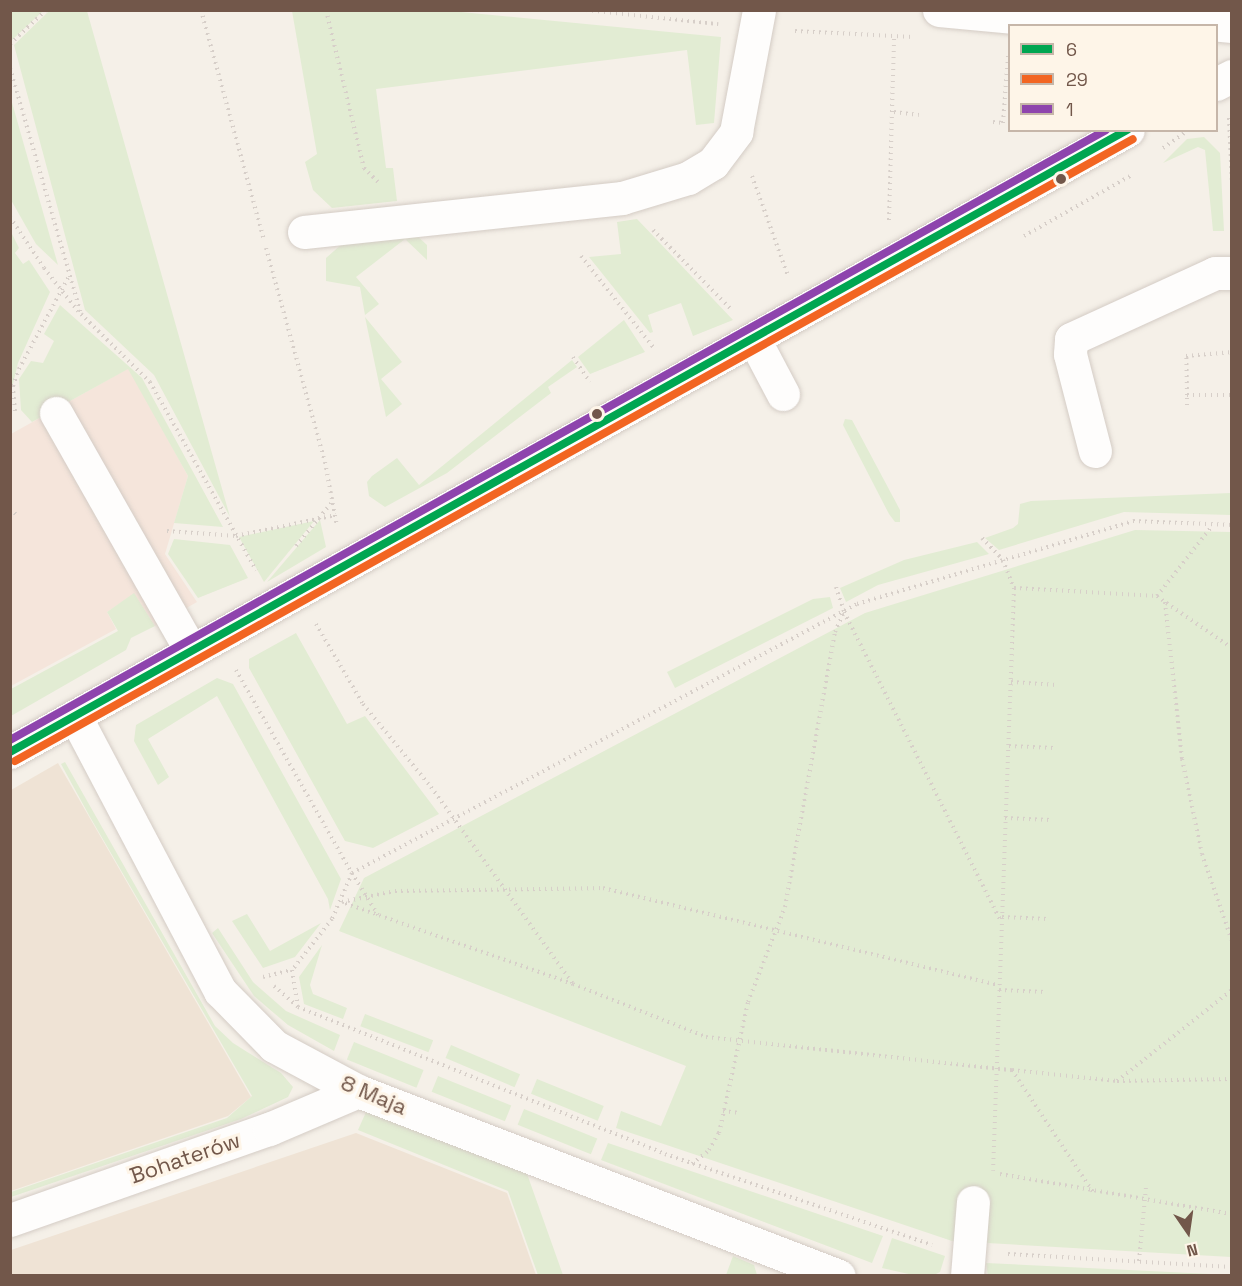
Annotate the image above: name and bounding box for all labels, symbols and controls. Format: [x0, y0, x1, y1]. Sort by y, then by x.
legend [1008, 24, 1218, 132]
text: 6 [1066, 38, 1077, 61]
text: 29 [1066, 68, 1088, 91]
text: 1 [1066, 98, 1074, 121]
unlabelled marker [1055, 173, 1067, 185]
unlabelled marker [591, 408, 603, 420]
street label: 8 Maja [337, 1069, 411, 1121]
street label: Bohaterów [126, 1127, 244, 1189]
north arrow [1158, 1202, 1218, 1262]
text: N [1185, 1239, 1200, 1261]

